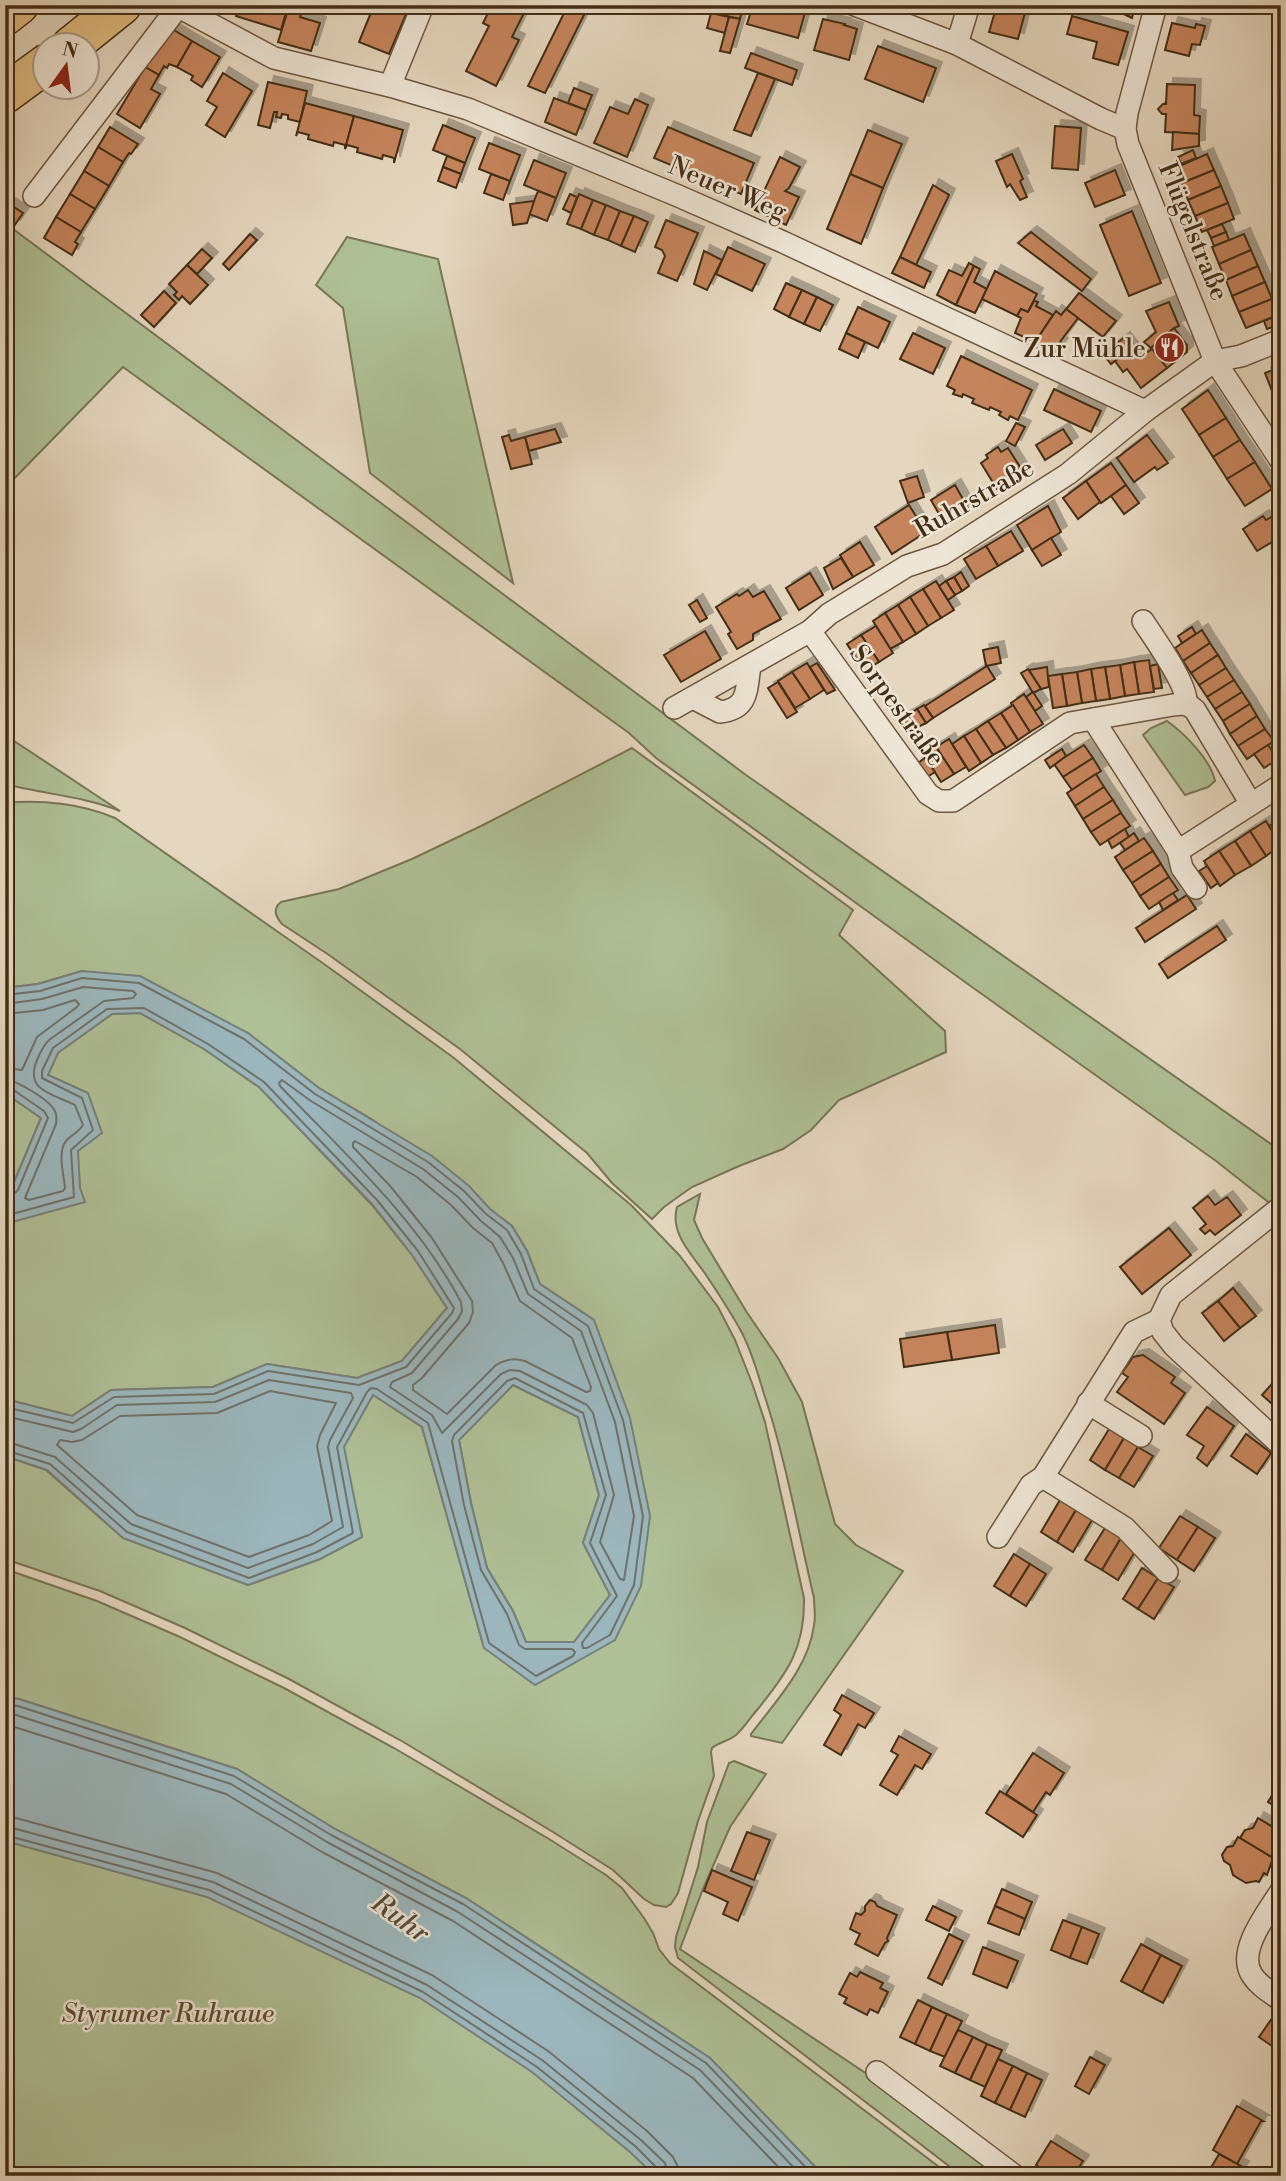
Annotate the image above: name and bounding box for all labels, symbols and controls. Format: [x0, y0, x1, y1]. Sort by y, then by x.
north arrow [32, 32, 102, 102]
text: N [60, 37, 80, 64]
street label: Neuer Weg [664, 150, 792, 228]
street label: Flügelstraße [1151, 158, 1235, 305]
restaurant icon: Zur Mühle [1152, 331, 1186, 365]
place label: Zur Mühle [1024, 333, 1146, 365]
street label: Ruhrstraße [909, 452, 1040, 546]
street label: Sorpestraße [842, 639, 952, 773]
water label: Ruhr [363, 1885, 437, 1952]
park label: Styrumer Ruhraue [62, 1998, 274, 2030]

